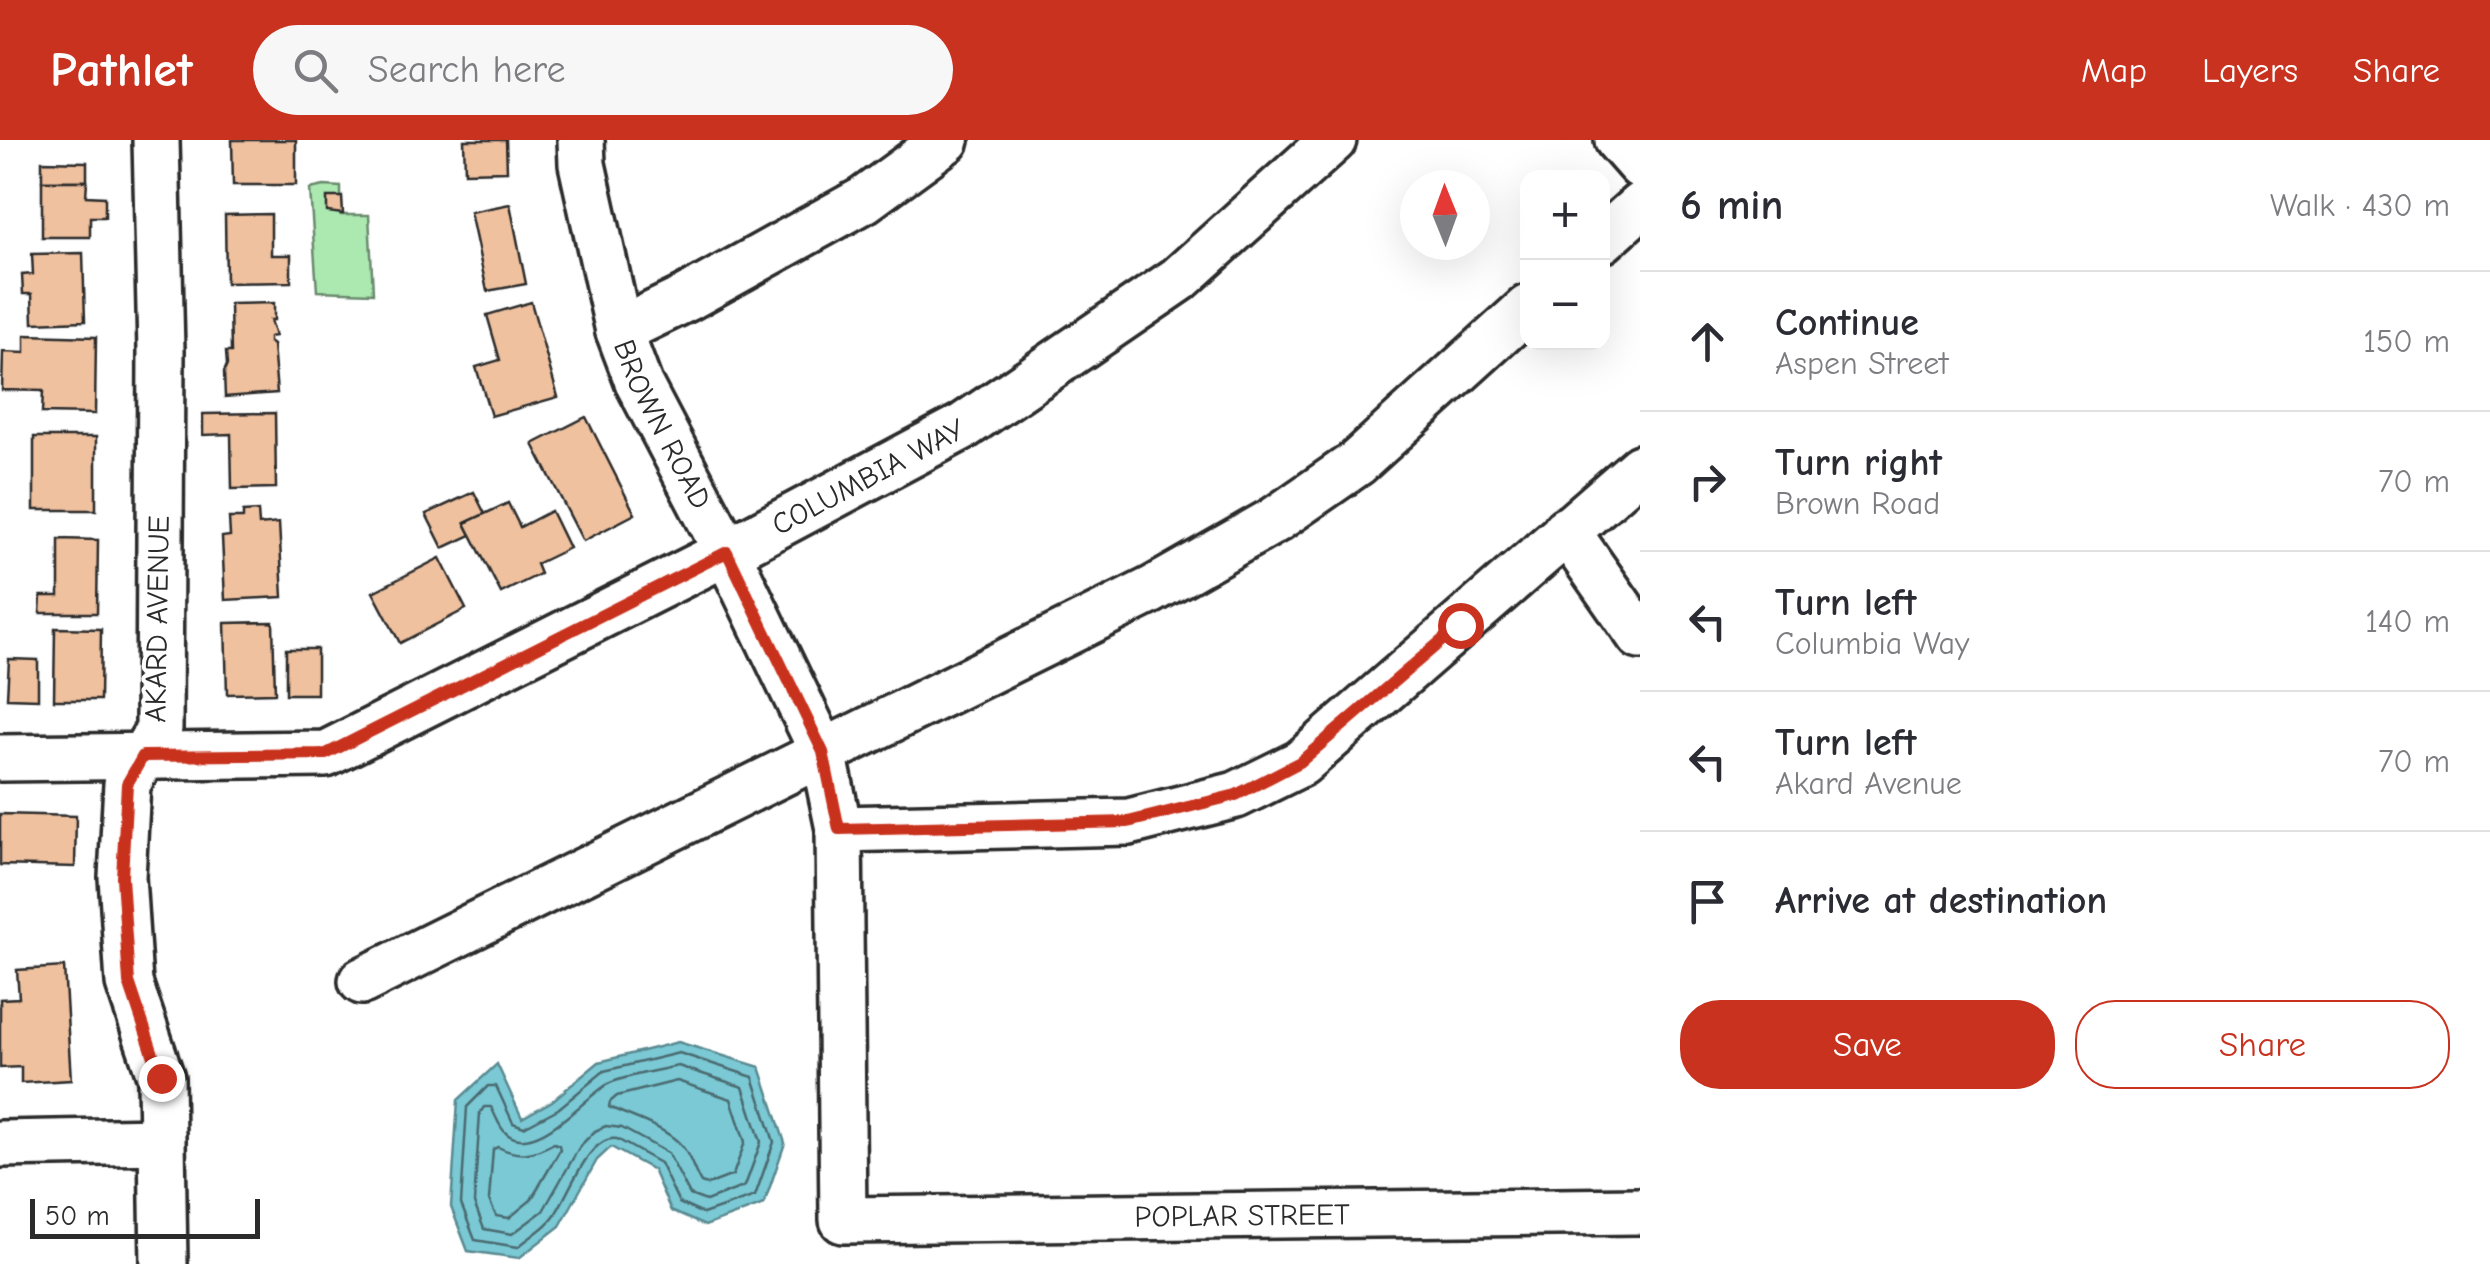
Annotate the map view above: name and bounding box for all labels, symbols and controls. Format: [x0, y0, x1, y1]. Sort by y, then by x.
search box [253, 25, 953, 115]
text: Pathlet [50, 43, 193, 98]
icon: search [288, 43, 343, 98]
text: Search here [368, 48, 565, 92]
text: Map [2081, 50, 2147, 91]
text: Layers [2202, 50, 2298, 91]
text: Share [2353, 50, 2440, 91]
north arrow [1400, 170, 1490, 260]
map controls [1520, 170, 1610, 350]
button: + [1520, 170, 1610, 260]
text: 6 min [1680, 181, 1783, 230]
text: Walk · 430 m [2270, 187, 2450, 224]
button: − [1520, 260, 1610, 350]
text: Continue [1775, 301, 1919, 345]
icon: ahead [1680, 314, 1735, 369]
text: 150 m [2363, 323, 2450, 360]
street label: BROWN ROAD [606, 335, 718, 515]
text: Aspen Street [1775, 345, 1948, 382]
street label: COLUMBIA WAY [766, 412, 971, 543]
text: Turn right [1775, 441, 1942, 485]
icon: right [1680, 454, 1735, 509]
text: 70 m [2378, 463, 2450, 500]
text: Brown Road [1775, 485, 1940, 522]
street label: AKARD AVENUE [138, 515, 177, 723]
text: Turn left [1775, 581, 1916, 625]
icon: left [1680, 594, 1735, 649]
route start [1438, 603, 1484, 649]
text: 140 m [2365, 603, 2450, 640]
text: Columbia Way [1775, 625, 1969, 662]
text: Turn left [1775, 721, 1916, 765]
icon: left [1680, 734, 1735, 789]
text: 70 m [2378, 743, 2450, 780]
text: Akard Avenue [1775, 765, 1962, 802]
icon: arrive [1680, 874, 1735, 929]
text: Arrive at destination [1775, 879, 2107, 923]
button: Save [1680, 1000, 2055, 1089]
button: Share [2075, 1000, 2450, 1089]
route end [139, 1056, 185, 1102]
scale bar [30, 1194, 260, 1238]
street label: POPLAR STREET [1134, 1197, 1350, 1235]
text: 50 m [45, 1200, 110, 1232]

